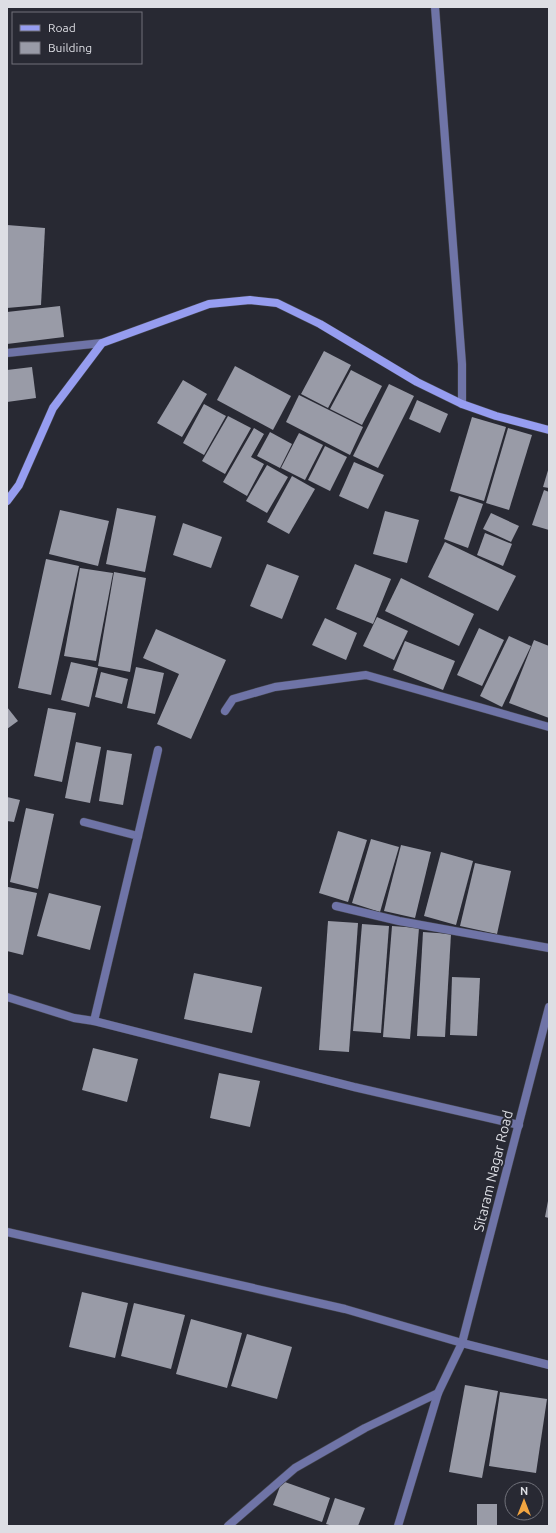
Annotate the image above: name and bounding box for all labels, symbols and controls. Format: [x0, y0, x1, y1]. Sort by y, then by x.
legend [12, 12, 142, 64]
text: Road [48, 21, 76, 34]
text: Building [48, 41, 92, 54]
street label: Sitaram Nagar Road [470, 1109, 516, 1233]
north arrow [504, 1481, 544, 1521]
text: N [520, 1485, 528, 1497]

